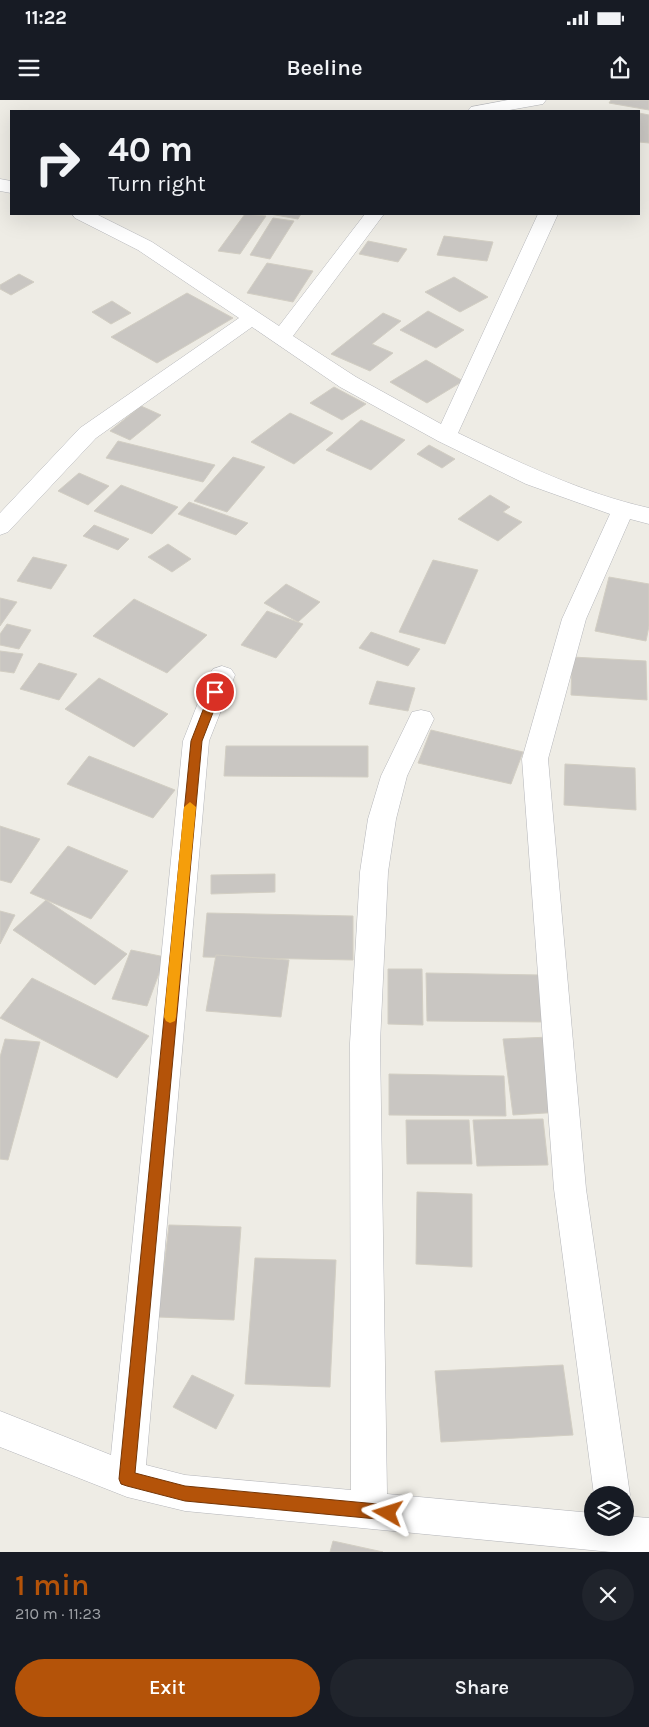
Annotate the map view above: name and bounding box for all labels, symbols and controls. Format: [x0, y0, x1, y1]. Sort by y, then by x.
text: 11:22 [25, 7, 67, 29]
icon: menu [15, 54, 43, 82]
icon: share [606, 54, 634, 82]
text: Beeline [287, 55, 362, 81]
text: 40 m [108, 129, 193, 170]
icon: right [25, 130, 90, 195]
text: Turn right [108, 171, 206, 197]
pin [194, 671, 236, 713]
icon: arrive [201, 678, 229, 706]
position arrow [361, 1486, 413, 1538]
map controls [584, 1486, 634, 1536]
button: layers [584, 1486, 634, 1536]
text: 1 min [15, 1567, 89, 1603]
button: close [582, 1569, 634, 1621]
text: 210 m · 11:23 [15, 1604, 101, 1623]
button: Exit [15, 1659, 320, 1717]
button: Share [330, 1659, 634, 1717]

